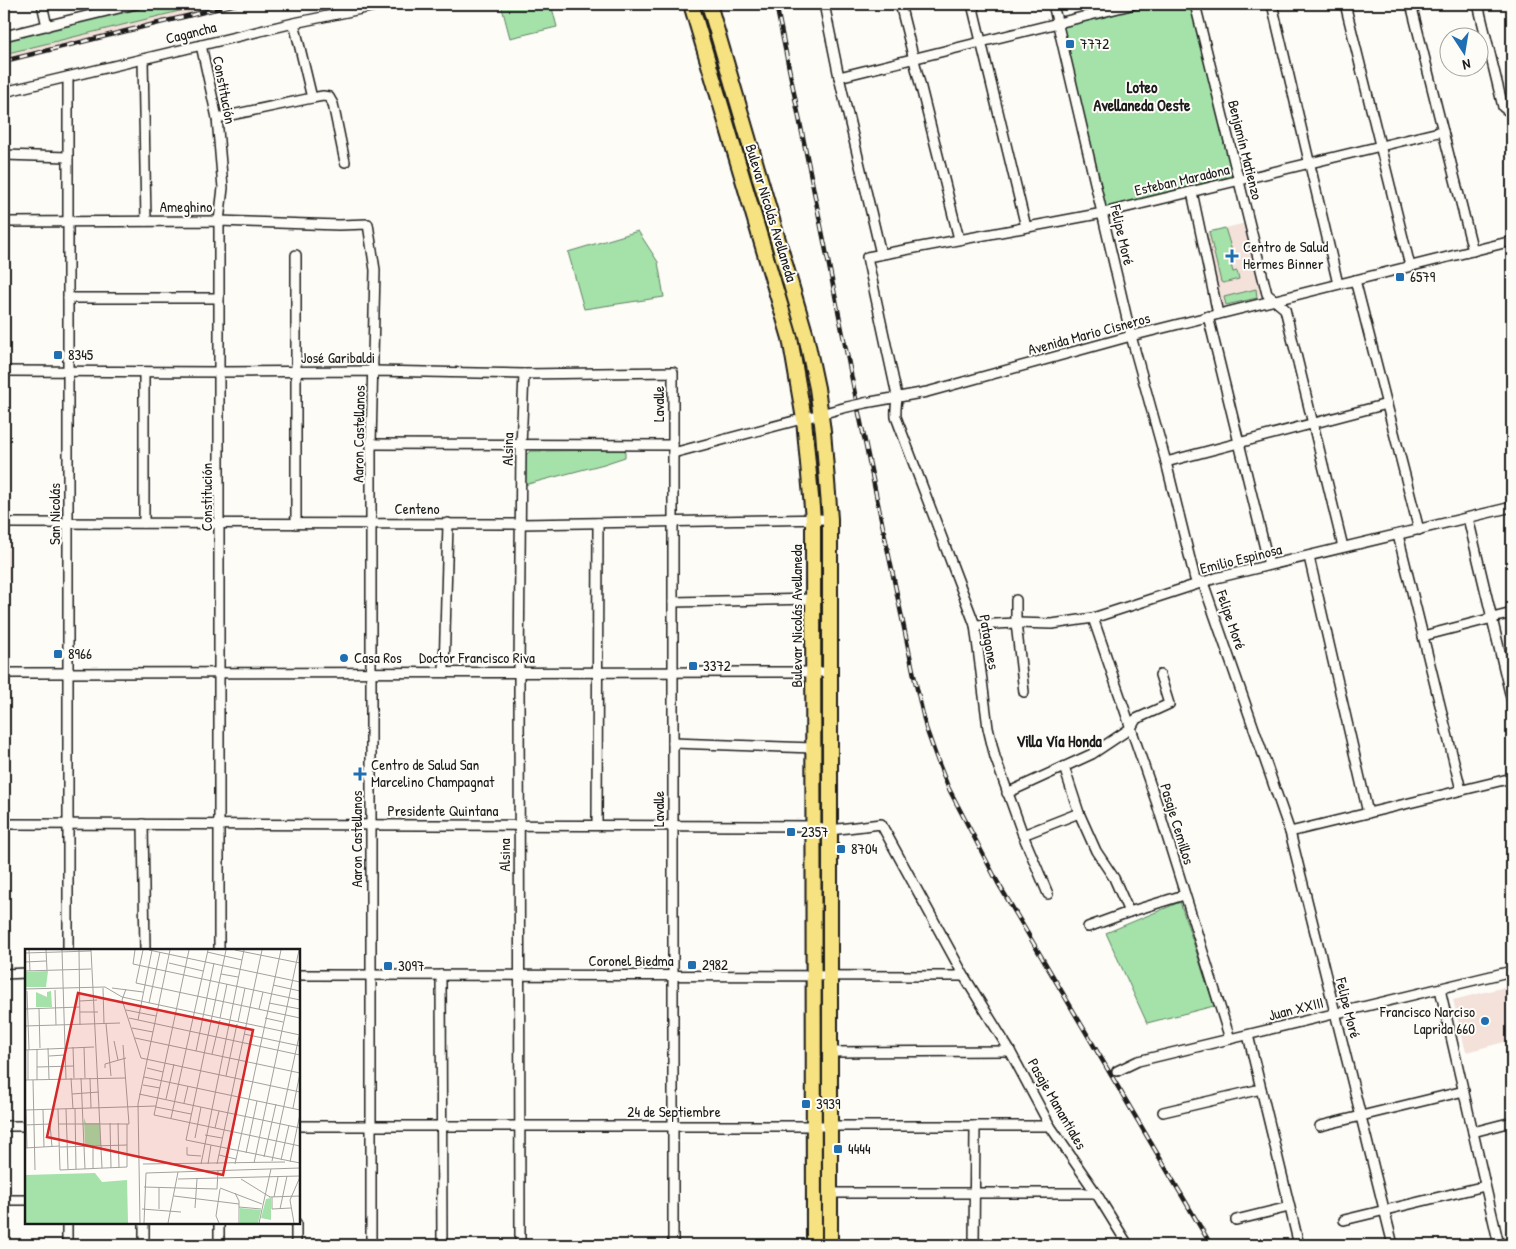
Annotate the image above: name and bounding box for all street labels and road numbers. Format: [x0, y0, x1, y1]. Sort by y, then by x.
street label: Cagancha [163, 16, 218, 49]
street label: Constitución [208, 54, 241, 126]
street label: Benjamín Matienzo [1223, 98, 1268, 202]
street label: Bulevar Nicolás Avellaneda [741, 141, 802, 284]
street label: Esteban Maradona [1132, 158, 1232, 201]
street label: Ameghino [160, 196, 212, 217]
street label: Felipe Moré [1105, 202, 1140, 267]
street label: Avenida Mario Cisneros [1025, 307, 1153, 360]
street label: José Garibaldi [301, 347, 375, 368]
street label: Aaron Castellanos [347, 385, 370, 483]
street label: Lavalle [648, 386, 669, 422]
street label: Alsina [497, 432, 518, 466]
street label: Constitución [196, 463, 217, 531]
street label: San Nicolás [44, 483, 65, 545]
street label: Centeno [395, 498, 439, 519]
street label: Emilio Espinosa [1198, 538, 1284, 579]
street label: Bulevar Nicolás Avellaneda [786, 544, 807, 688]
street label: Felipe Moré [1211, 586, 1251, 652]
street label: Patagones [974, 613, 1005, 671]
street label: Doctor Francisco Riva [419, 647, 535, 668]
street label: Pasaje Cemillos [1155, 781, 1200, 867]
street label: Aaron Castellanos [346, 790, 367, 888]
street label: Lavalle [648, 791, 669, 827]
street label: Presidente Quintana [388, 800, 499, 821]
street label: Alsina [494, 838, 515, 872]
street label: Coronel Biedma [588, 950, 674, 971]
street label: Felipe Moré [1331, 975, 1366, 1040]
street label: Juan XXIII [1266, 992, 1326, 1026]
street label: Pasaje Manantiales [1023, 1054, 1092, 1153]
street label: 24 de Septiembre [627, 1101, 721, 1122]

